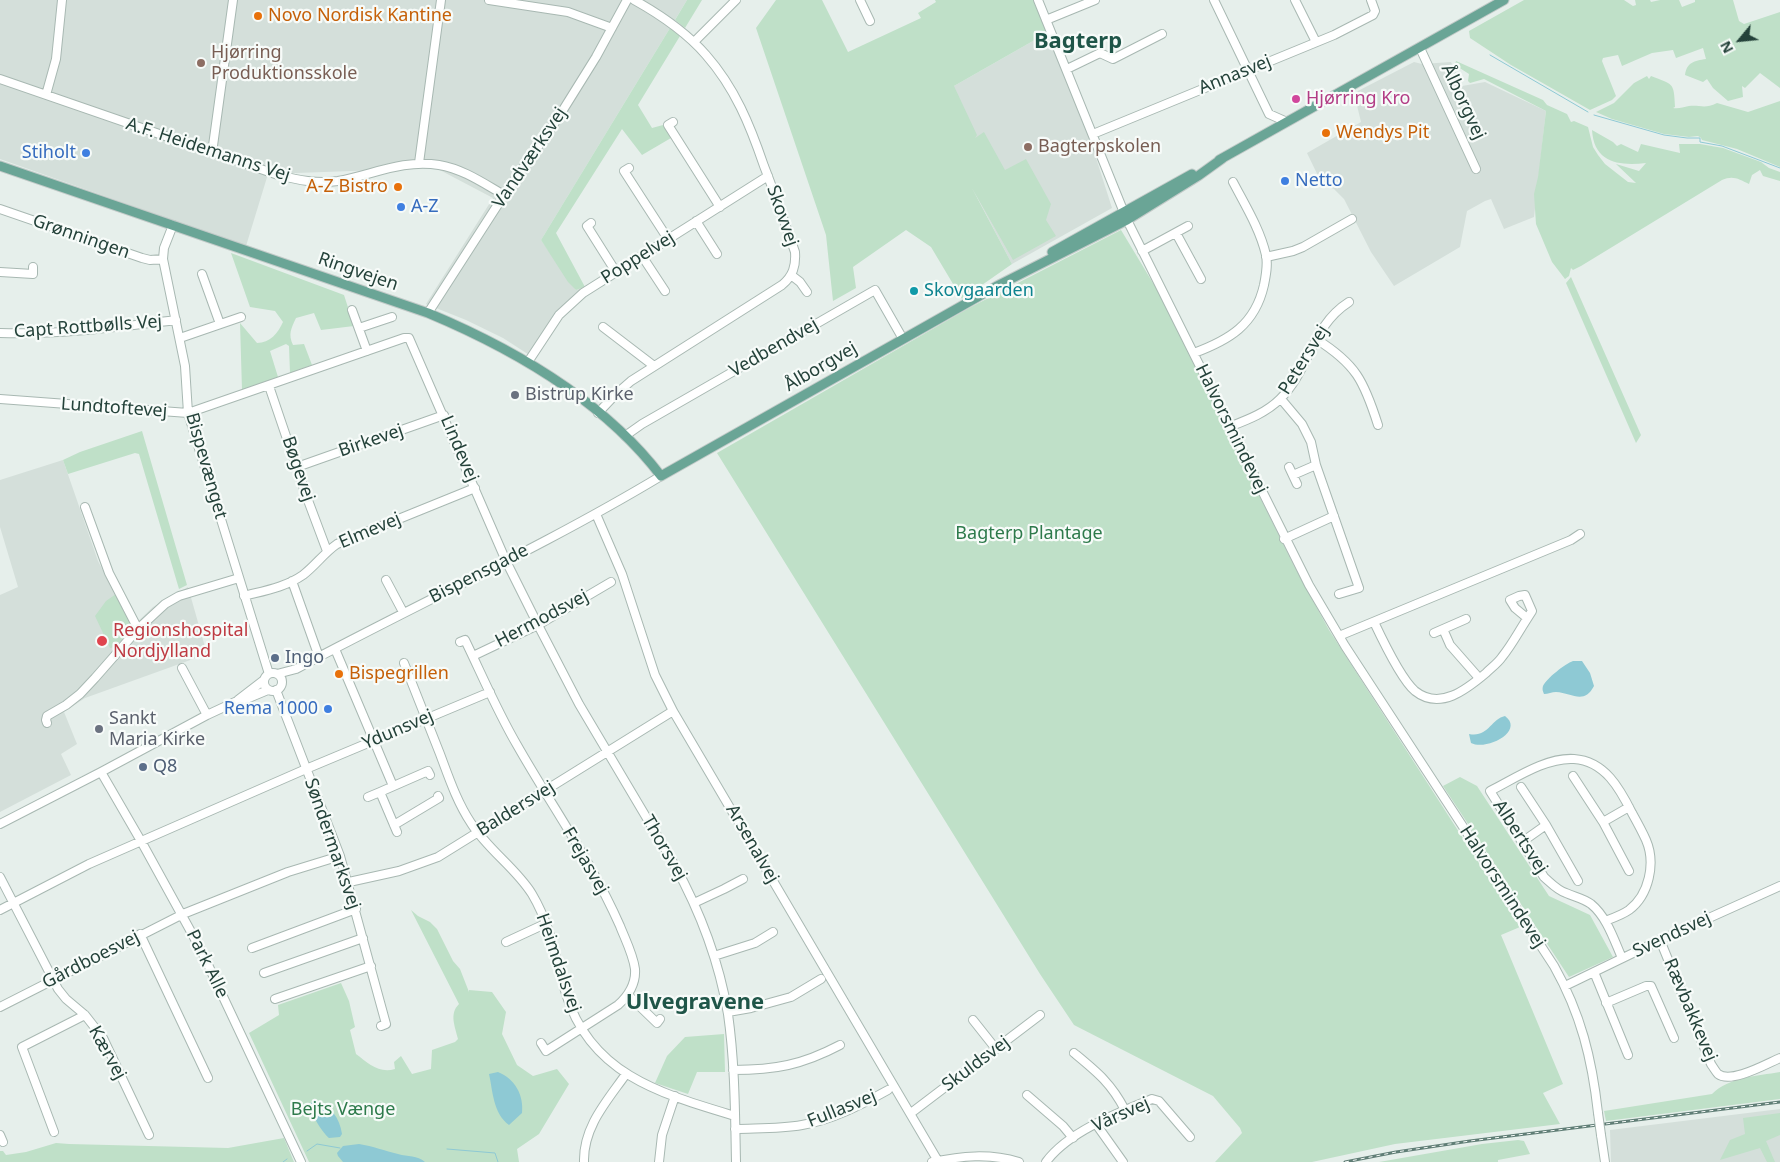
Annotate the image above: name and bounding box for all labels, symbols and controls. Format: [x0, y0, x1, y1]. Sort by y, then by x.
place label: Novo Nordisk Kantine [268, 5, 452, 27]
marker: Novo Nordisk Kantine [252, 10, 264, 22]
north arrow [1715, 15, 1765, 65]
district label: Bagterp [1034, 29, 1122, 55]
text: N [1715, 38, 1737, 57]
place label: Hjørring Produktionsskole [211, 42, 357, 84]
street label: Annasvej [1196, 51, 1274, 99]
marker: Hjørring Produktionsskole [195, 57, 207, 69]
street label: Ålborgvej [1436, 61, 1490, 143]
place label: Hjørring Kro [1306, 88, 1410, 110]
marker: Hjørring Kro [1290, 93, 1302, 105]
street label: Vandværksvej [488, 103, 572, 213]
street label: A.F. Heidemanns Vej [123, 113, 293, 187]
place label: Wendys Pit [1336, 122, 1429, 144]
marker: Wendys Pit [1320, 127, 1332, 139]
place label: Bagterpskolen [1038, 136, 1161, 158]
marker: Bagterpskolen [1022, 141, 1034, 153]
place label: Stiholt [22, 142, 76, 164]
marker: Stiholt [80, 147, 92, 159]
place label: Netto [1295, 170, 1343, 192]
marker: Netto [1279, 175, 1291, 187]
place label: A-Z Bistro [306, 176, 388, 198]
marker: A-Z Bistro [392, 181, 404, 193]
street label: Skovvej [762, 183, 802, 249]
place label: A-Z [411, 196, 439, 218]
marker: A-Z [395, 201, 407, 213]
street label: Grønningen [30, 210, 132, 264]
street label: Poppelvej [597, 227, 679, 289]
street label: Ringvejen [315, 248, 401, 296]
place label: Skovgaarden [924, 280, 1034, 302]
marker: Skovgaarden [908, 285, 920, 297]
street label: Capt Rottbølls Vej [13, 311, 163, 343]
street label: Vedbendvej [726, 314, 822, 382]
street label: Petersvej [1274, 321, 1334, 399]
street label: Ålborgvej [781, 338, 861, 396]
street label: Halvorsmindevej [1190, 361, 1272, 497]
place label: Bistrup Kirke [525, 384, 634, 406]
marker: Bistrup Kirke [509, 389, 521, 401]
street label: Lundtoftevej [60, 394, 168, 422]
street label: Bispevænget [181, 410, 231, 522]
street label: Lindevej [435, 413, 483, 485]
street label: Birkevej [336, 420, 406, 462]
street label: Bøgevej [277, 434, 319, 504]
street label: Elmevej [336, 508, 404, 554]
park label: Bagterp Plantage [955, 523, 1103, 545]
street label: Bispensgade [426, 540, 532, 608]
street label: Hermodsvej [492, 585, 592, 653]
place label: Regionshospital Nordjylland [113, 620, 248, 662]
marker: Regionshospital Nordjylland [95, 634, 109, 648]
place label: Ingo [285, 647, 324, 669]
marker: Ingo [269, 652, 281, 664]
place label: Bispegrillen [349, 663, 449, 685]
marker: Bispegrillen [333, 668, 345, 680]
place label: Rema 1000 [224, 698, 318, 720]
marker: Rema 1000 [322, 703, 334, 715]
street label: Ydunsvej [359, 705, 437, 755]
place label: Sankt Maria Kirke [109, 708, 205, 751]
marker: Sankt Maria Kirke [93, 723, 105, 735]
place label: Q8 [153, 756, 177, 778]
marker: Q8 [137, 761, 149, 773]
street label: Søndermarksvej [299, 776, 365, 912]
street label: Baldersvej [473, 777, 559, 841]
street label: Albertsvej [1488, 796, 1552, 878]
street label: Arsenalvej [721, 801, 783, 887]
street label: Thorsvej [637, 811, 691, 885]
street label: Halvorsmindevej [1454, 822, 1550, 952]
street label: Frejasvej [557, 824, 613, 898]
street label: Svendsvej [1629, 907, 1715, 963]
street label: Heimdalsvej [531, 911, 585, 1015]
street label: Gårdboesvej [39, 926, 143, 994]
street label: Park Alle [181, 926, 233, 1002]
street label: Rævbakkevej [1659, 955, 1721, 1065]
district label: Ulvegravene [626, 990, 764, 1016]
street label: Kærvej [83, 1022, 131, 1084]
street label: Skuldsvej [938, 1032, 1014, 1096]
street label: Fullasvej [804, 1085, 880, 1133]
street label: Vårsvej [1089, 1093, 1153, 1137]
park label: Bejts Vænge [291, 1099, 395, 1121]

